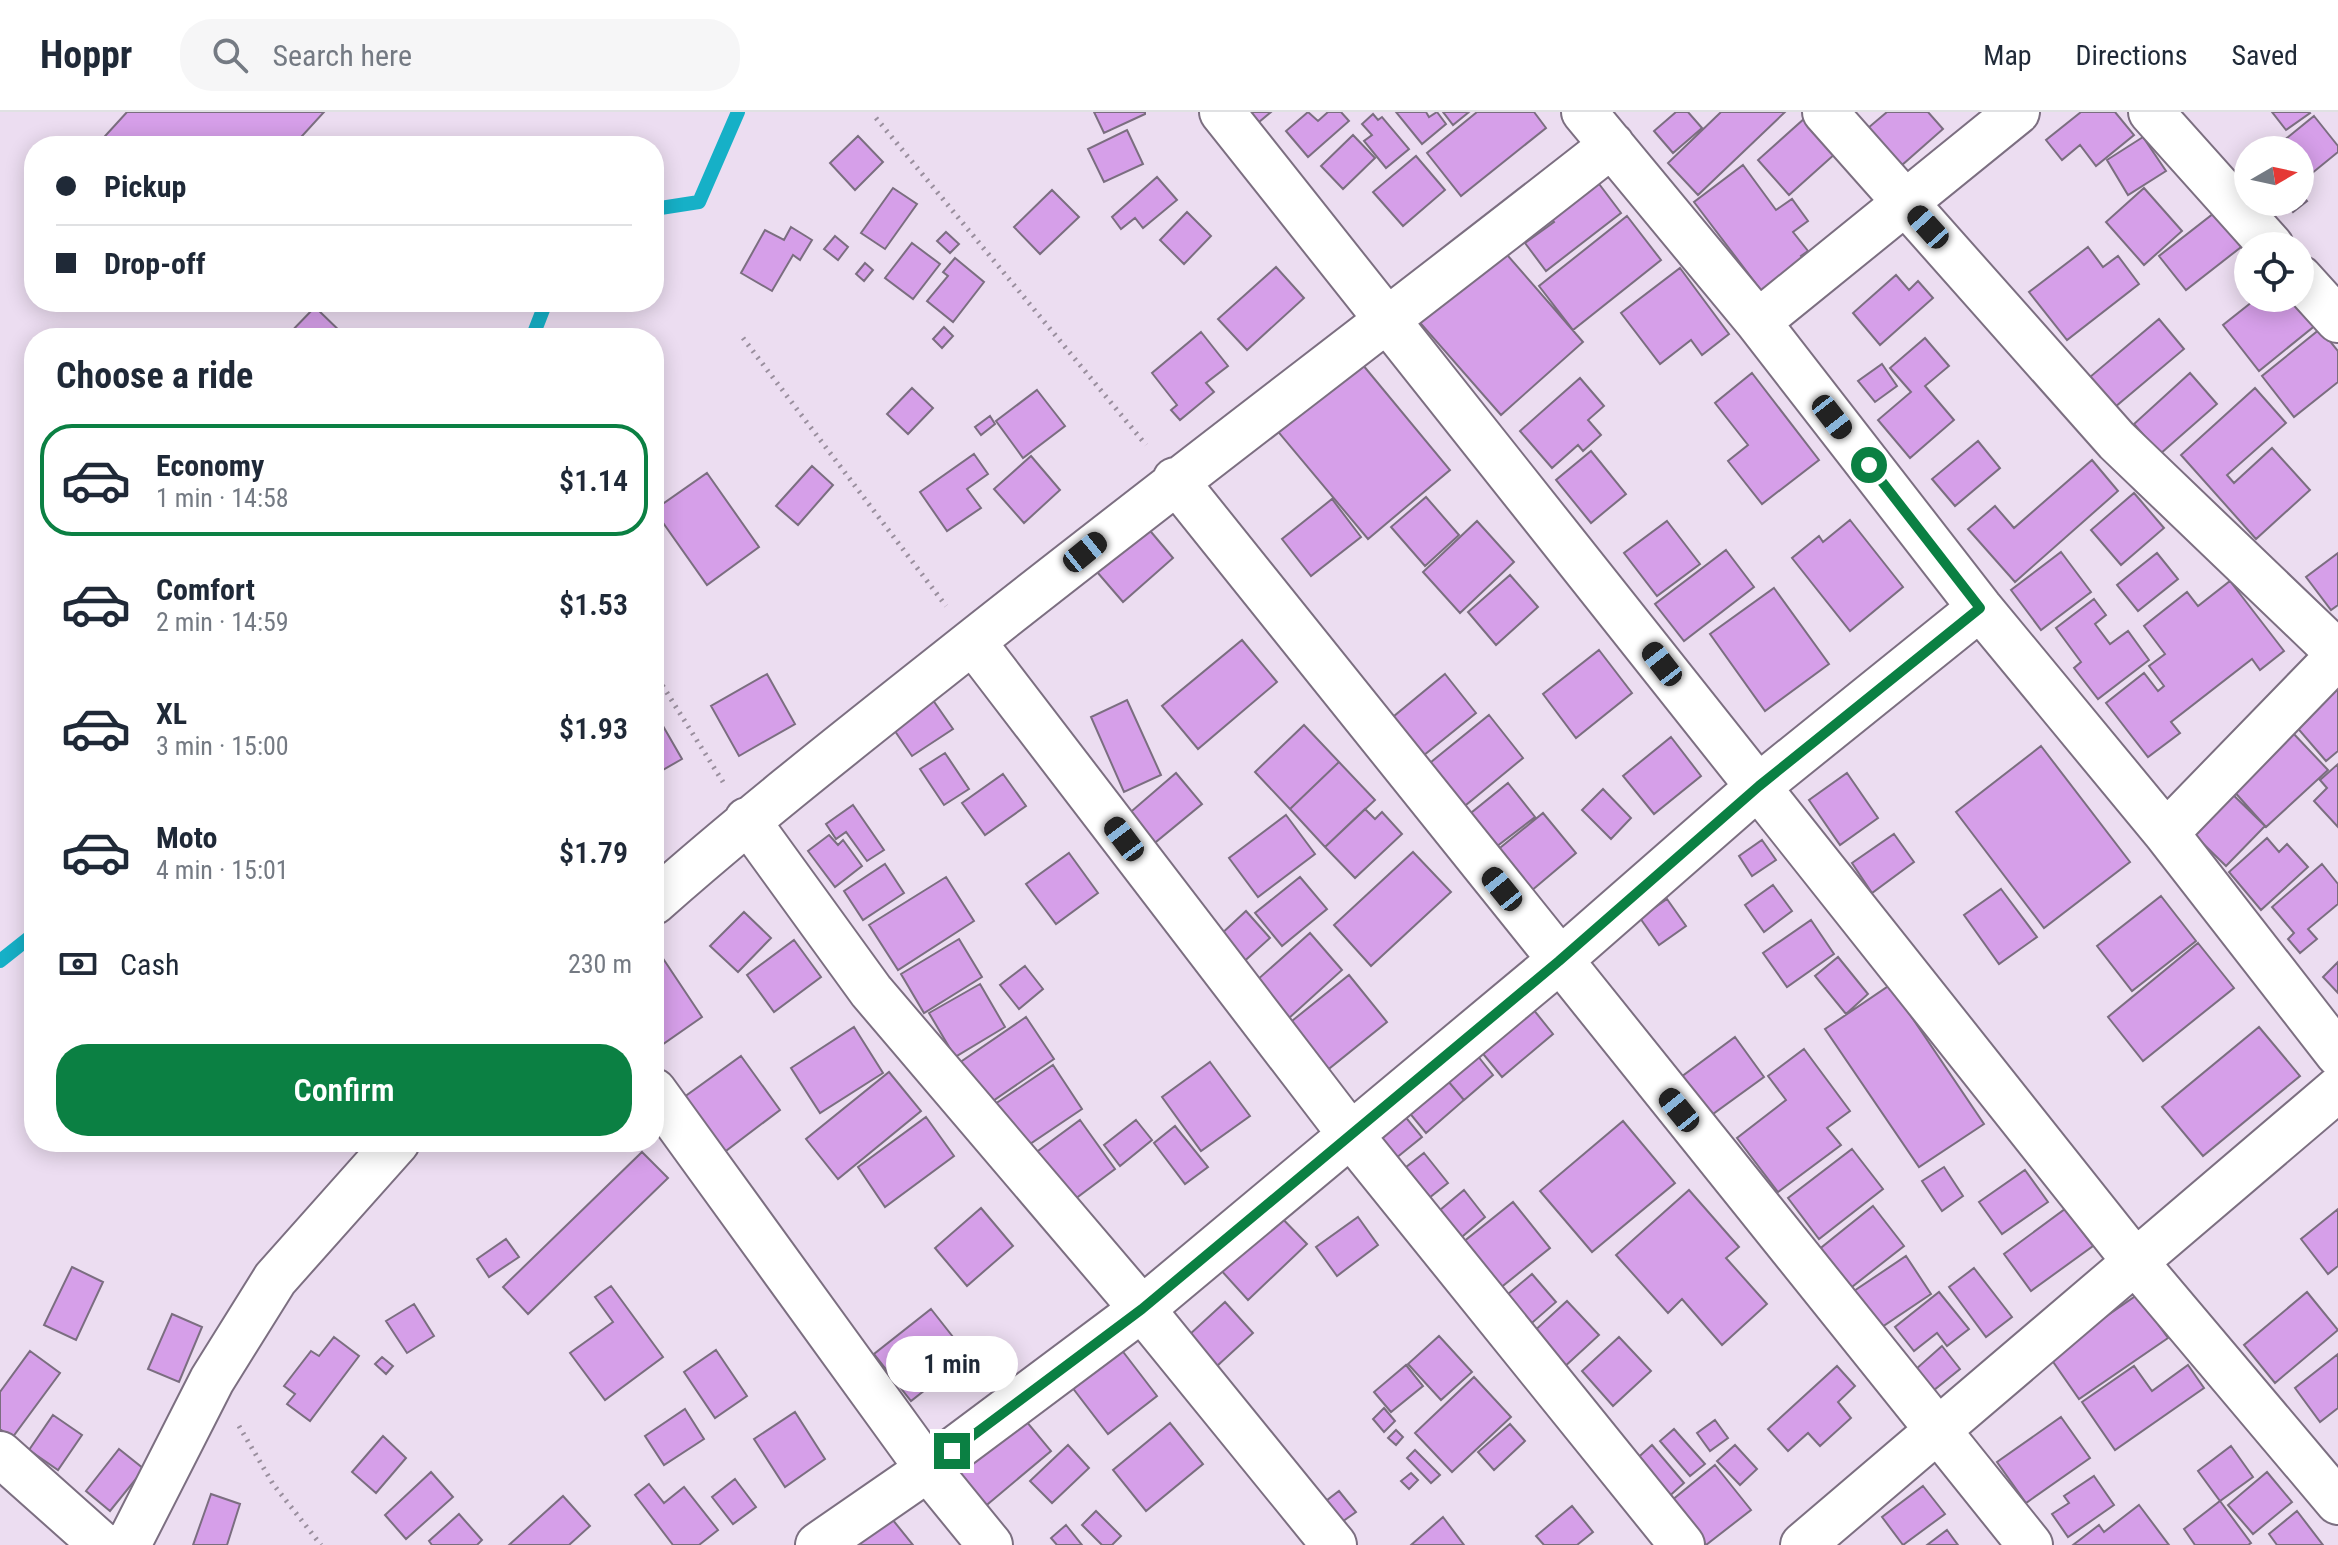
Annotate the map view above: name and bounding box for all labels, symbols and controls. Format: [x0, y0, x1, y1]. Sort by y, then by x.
search box [180, 19, 740, 91]
text: Hoppr [40, 33, 132, 77]
icon: search [208, 33, 252, 77]
text: Search here [272, 38, 412, 73]
text: Map [1983, 39, 2032, 72]
text: Directions [2076, 39, 2187, 72]
text: Saved [2231, 39, 2298, 72]
north arrow [2234, 136, 2314, 216]
map controls [2234, 136, 2314, 312]
text: Pickup [104, 169, 186, 204]
car [1903, 201, 1953, 253]
button: locate [2234, 232, 2314, 312]
text: Drop-off [104, 246, 206, 281]
text: Choose a ride [56, 355, 253, 397]
car [1808, 391, 1856, 443]
icon: car [60, 444, 132, 516]
route start [1851, 447, 1887, 483]
text: Economy [156, 448, 264, 483]
text: $1.14 [559, 463, 628, 498]
text: 1 min · 14:58 [156, 483, 289, 513]
car [1059, 528, 1111, 576]
icon: car [60, 568, 132, 640]
text: Comfort [156, 572, 255, 607]
text: $1.53 [559, 587, 628, 622]
text: 2 min · 14:59 [156, 607, 289, 637]
car [1638, 638, 1686, 690]
icon: car [60, 692, 132, 764]
text: XL [156, 696, 187, 731]
text: $1.93 [559, 711, 628, 746]
text: 3 min · 15:00 [156, 731, 289, 761]
car [1100, 813, 1148, 865]
icon: car [60, 816, 132, 888]
text: Moto [156, 820, 217, 855]
text: $1.79 [559, 835, 628, 870]
text: 4 min · 15:01 [156, 855, 289, 885]
car [1478, 863, 1526, 915]
icon: cash [56, 942, 100, 986]
text: Cash [120, 947, 180, 982]
text: 230 m [568, 949, 632, 979]
button: Confirm [56, 1044, 632, 1136]
car [1655, 1084, 1703, 1136]
callout: 1 min [886, 1335, 1018, 1391]
text: 1 min [923, 1349, 981, 1379]
route end [934, 1433, 970, 1469]

